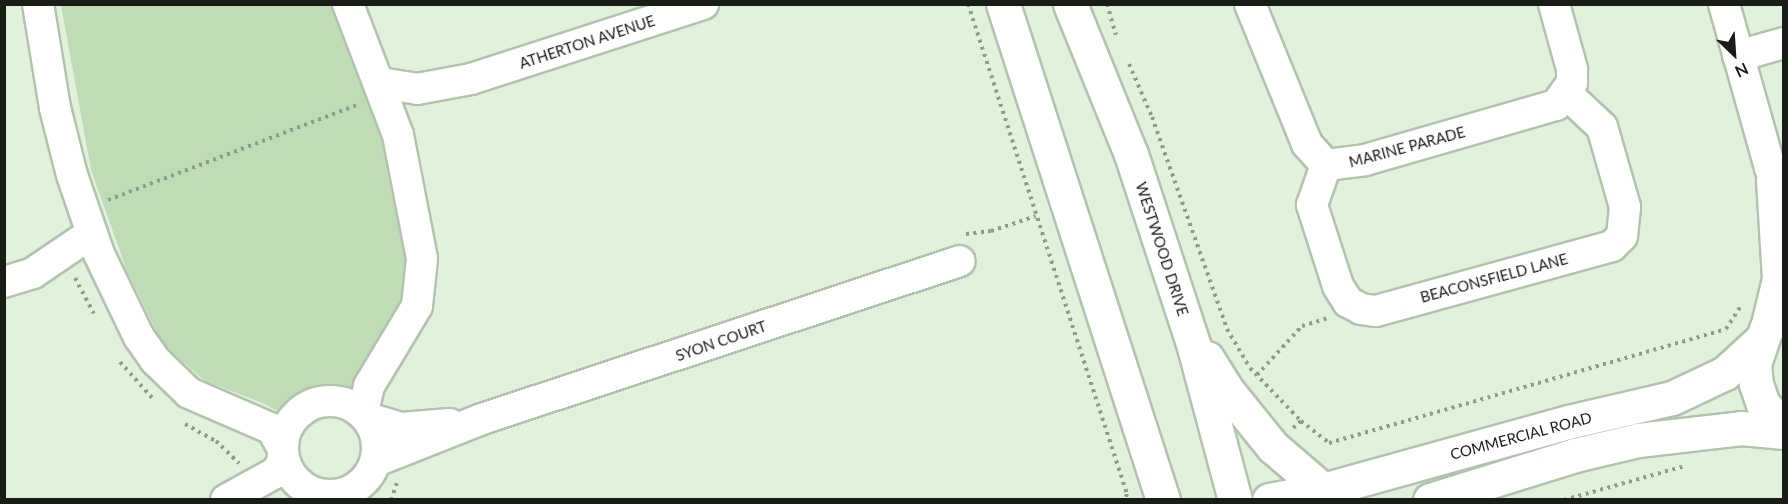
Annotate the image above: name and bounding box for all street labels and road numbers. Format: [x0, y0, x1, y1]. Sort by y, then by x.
street label: ATHERTON AVENUE [517, 11, 657, 73]
street label: MARINE PARADE [1347, 123, 1467, 171]
street label: WESTWOOD DRIVE [1132, 180, 1192, 318]
street label: BEACONSFIELD LANE [1418, 250, 1570, 306]
street label: SYON COURT [673, 317, 769, 365]
street label: COMMERCIAL ROAD [1448, 408, 1594, 464]

